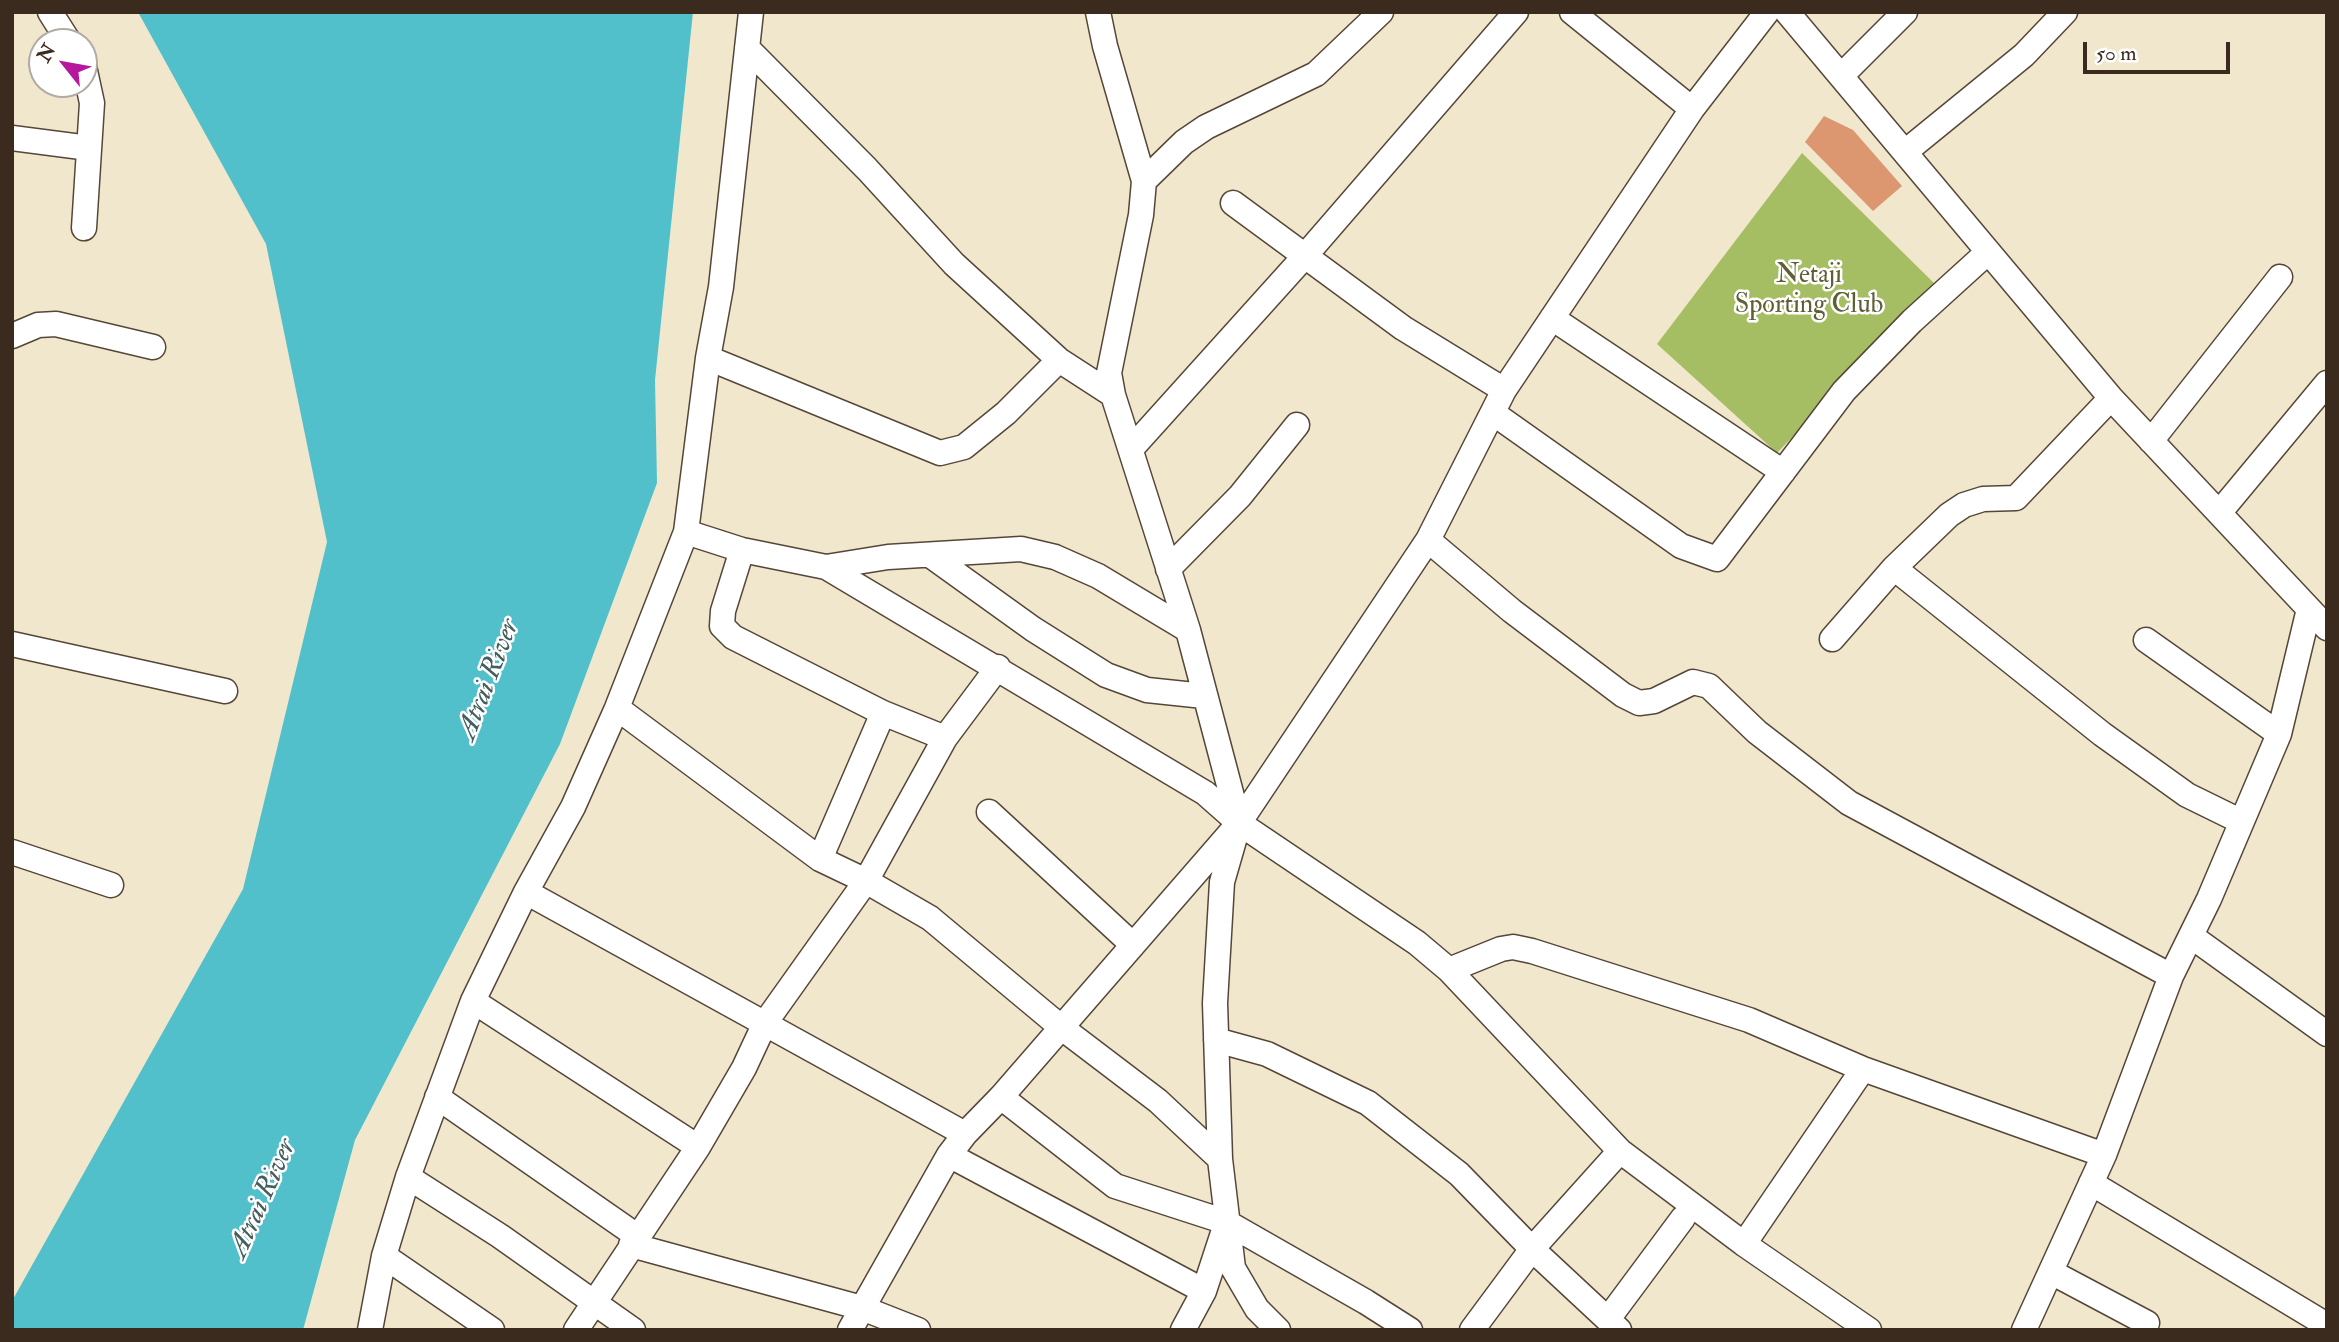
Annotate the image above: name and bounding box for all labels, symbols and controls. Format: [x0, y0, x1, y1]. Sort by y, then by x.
north arrow [28, 28, 98, 98]
scale bar [2087, 28, 2234, 72]
text: N [32, 40, 61, 67]
text: 50 m [2096, 40, 2137, 67]
park label: Netaji Sporting Club [1735, 260, 1883, 322]
water label: Atrai River [452, 615, 528, 745]
water label: Atrai River [223, 1134, 305, 1264]

